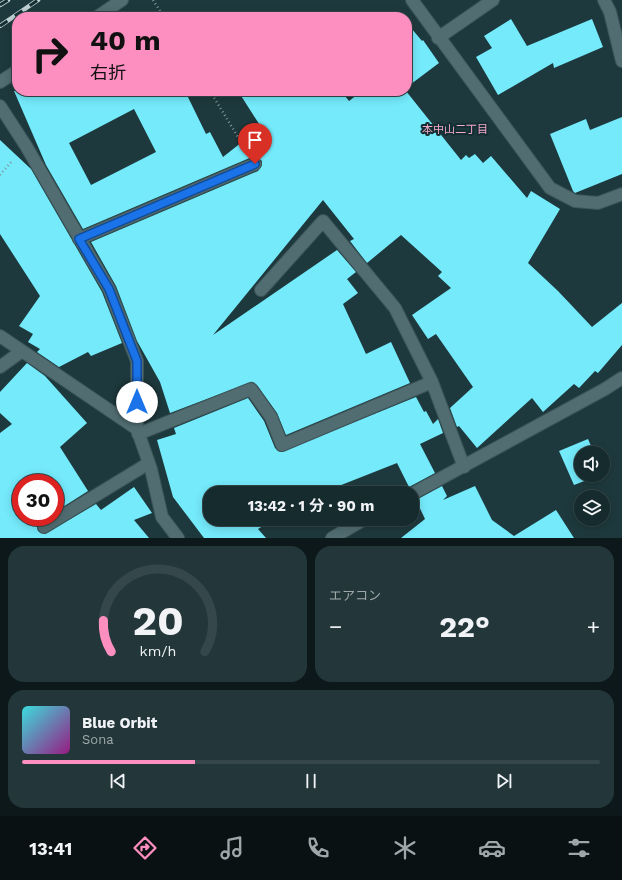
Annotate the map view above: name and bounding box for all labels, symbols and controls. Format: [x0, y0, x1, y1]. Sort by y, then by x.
text: 40 m [90, 24, 160, 57]
icon: right [24, 28, 76, 80]
text: 右折 [90, 62, 126, 83]
pin [238, 123, 272, 164]
district label: 本中山二丁目 [422, 123, 488, 136]
icon: arrive [244, 129, 266, 151]
position arrow [116, 381, 158, 423]
map controls [574, 446, 610, 526]
button: sound [574, 446, 610, 482]
speed limit sign: 30 [12, 474, 64, 526]
button: layers [574, 490, 610, 526]
text: 13:42 · 1 分 · 90 m [248, 497, 374, 515]
text: エアコン [329, 588, 381, 603]
text: 20 [132, 596, 183, 645]
text: 22° [439, 609, 490, 644]
text: − [329, 614, 342, 639]
text: + [587, 614, 600, 639]
text: km/h [139, 643, 176, 659]
text: Blue Orbit [82, 714, 157, 732]
text: Sona [82, 732, 114, 747]
icon: previous [107, 770, 129, 792]
icon: pause [300, 770, 322, 792]
icon: next [493, 770, 515, 792]
icon: directions [131, 834, 159, 862]
icon: music [218, 834, 246, 862]
icon: phone [304, 834, 332, 862]
icon: climate [391, 834, 419, 862]
icon: car [478, 834, 506, 862]
icon: filters [565, 834, 593, 862]
text: 13:41 [29, 838, 72, 859]

